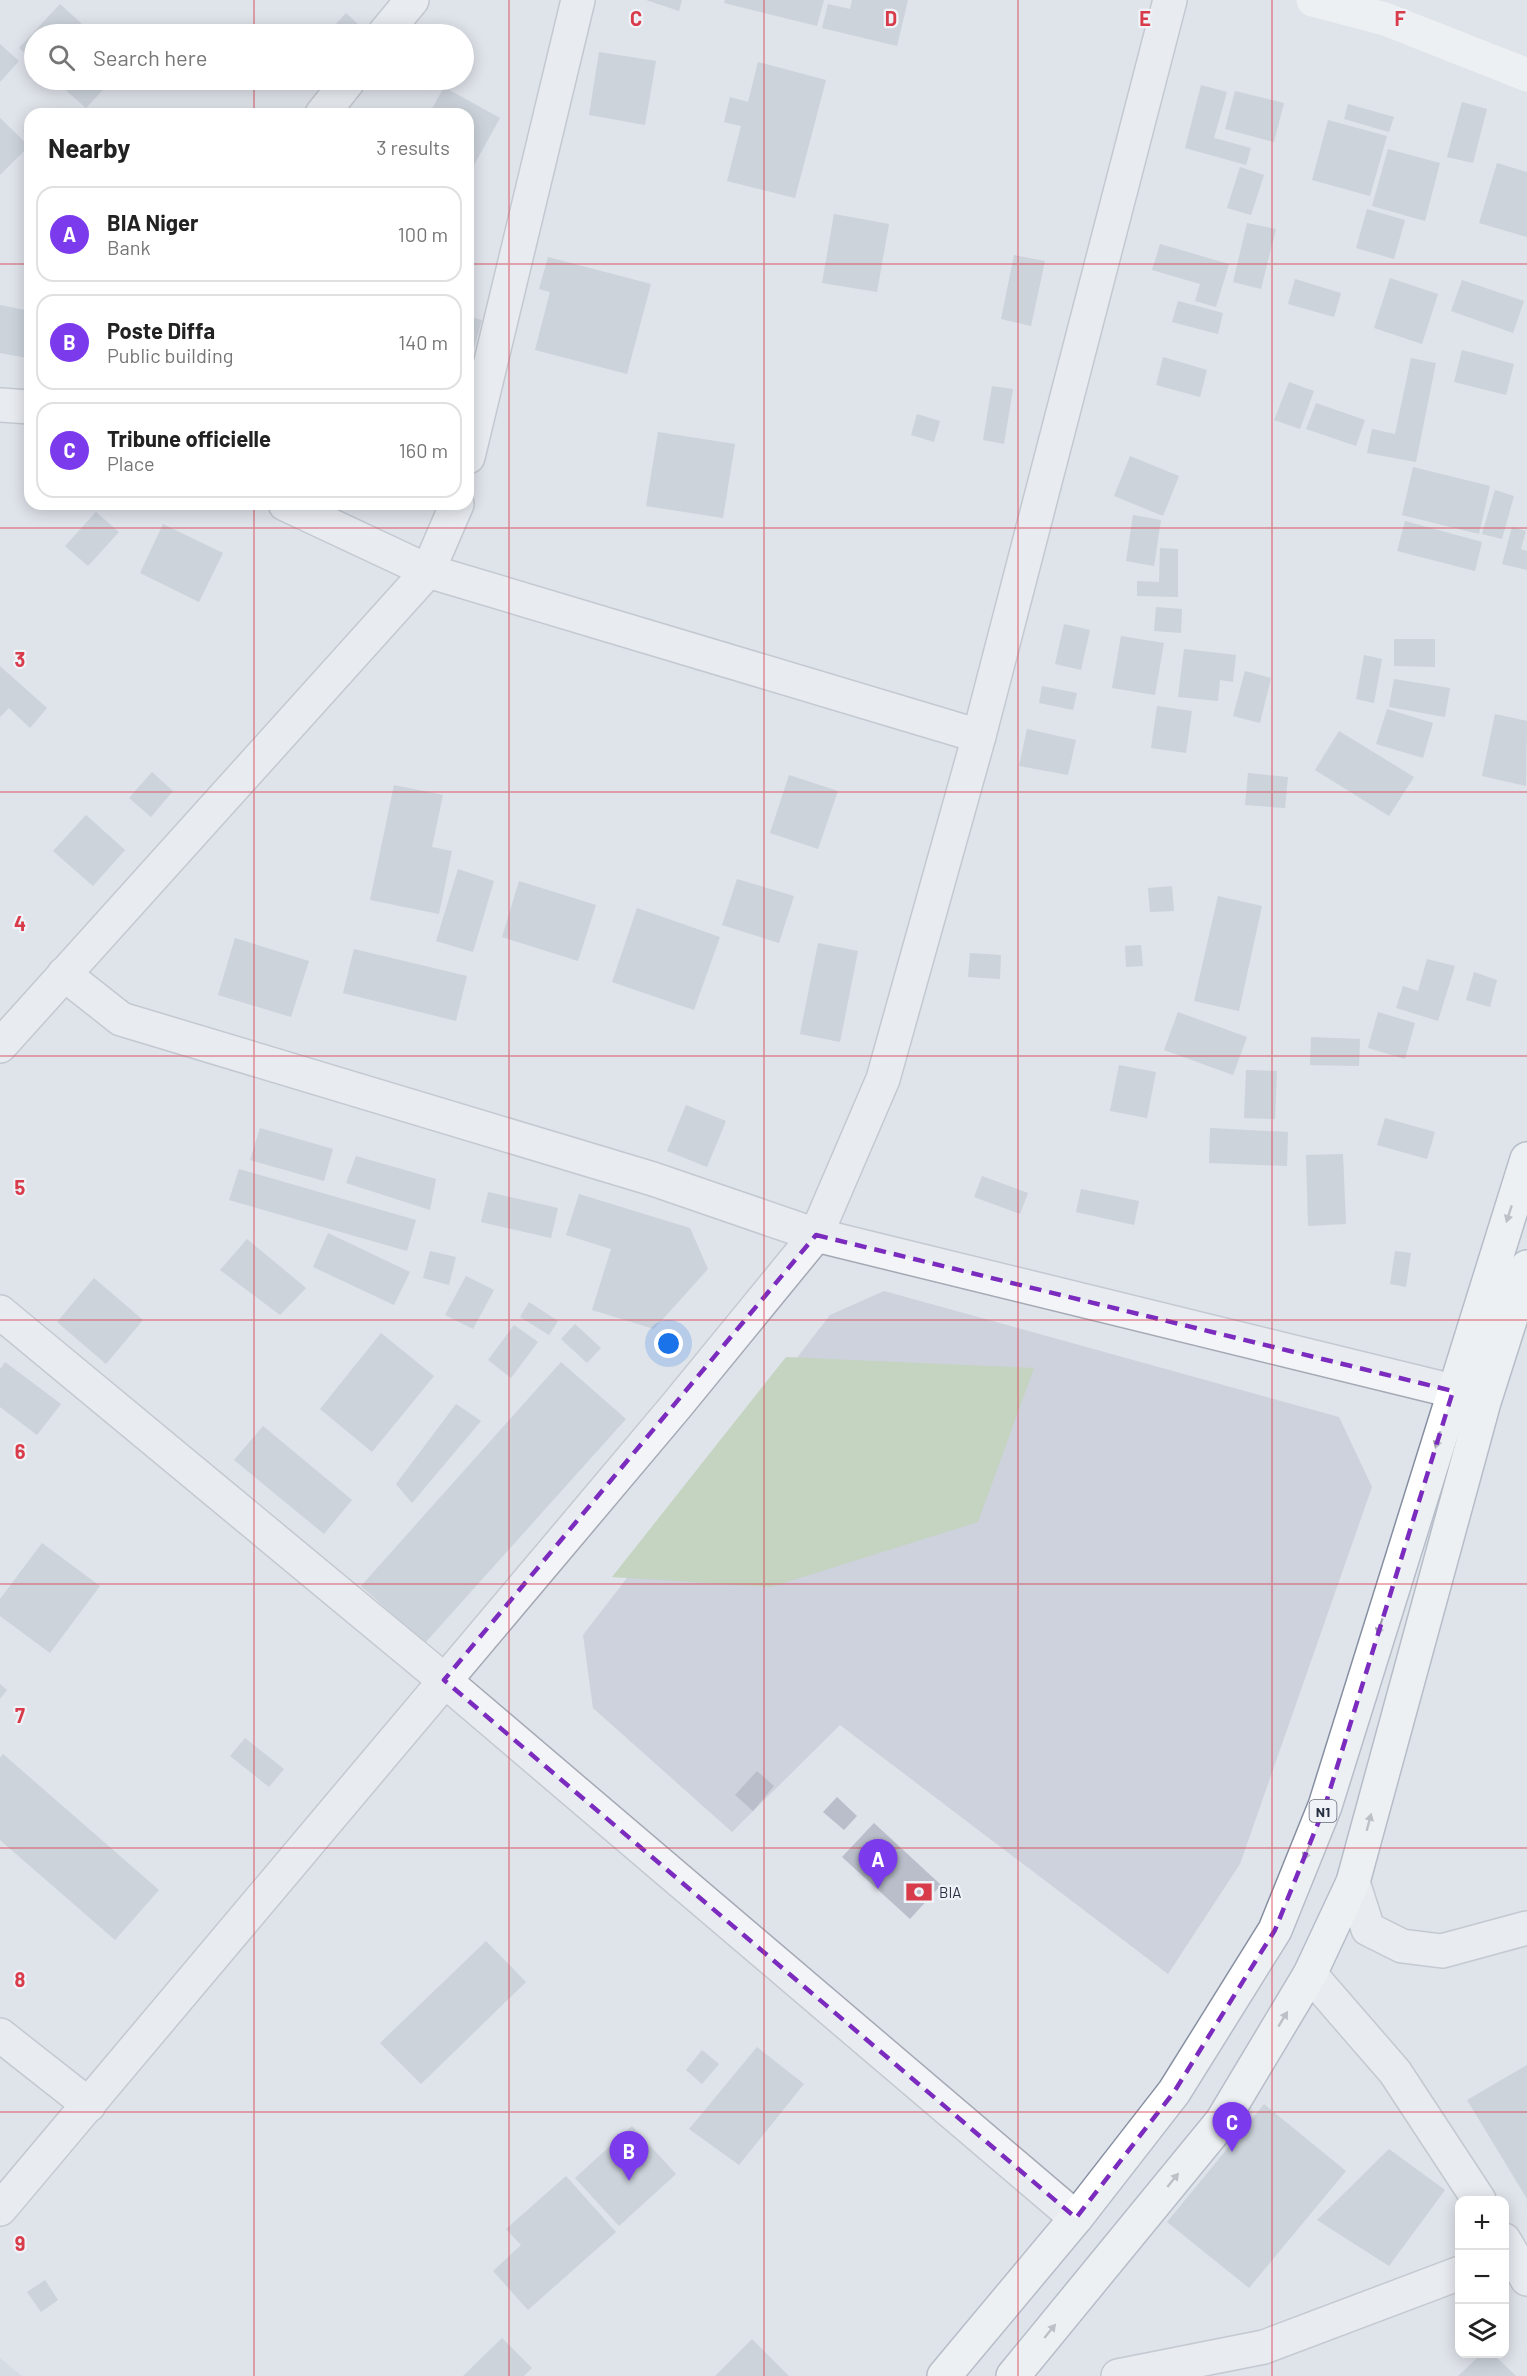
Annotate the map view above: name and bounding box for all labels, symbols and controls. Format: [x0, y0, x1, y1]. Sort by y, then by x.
text: C [630, 6, 642, 30]
text: D [885, 6, 897, 30]
text: E [1139, 6, 1151, 30]
text: F [1394, 6, 1406, 30]
search box [24, 24, 474, 90]
icon: search [45, 41, 78, 74]
text: Search here [93, 44, 207, 70]
text: Nearby [48, 132, 130, 163]
text: 3 results [376, 135, 450, 159]
text: BIA Niger [107, 209, 199, 235]
text: A [63, 222, 76, 246]
text: 100 m [398, 222, 448, 246]
text: Bank [107, 235, 150, 259]
text: Poste Diffa [107, 317, 215, 343]
text: B [63, 330, 76, 354]
text: 140 m [398, 330, 448, 354]
text: Public building [107, 343, 233, 367]
text: Tribune officielle [107, 425, 271, 451]
text: C [63, 438, 76, 462]
text: 160 m [399, 438, 448, 462]
text: Place [107, 451, 155, 475]
text: 3 [15, 647, 25, 671]
text: 4 [14, 911, 26, 935]
text: 5 [15, 1175, 26, 1199]
one-way arrow [1504, 1205, 1513, 1223]
your location [654, 1329, 683, 1358]
one-way arrow [1433, 1431, 1442, 1449]
text: 6 [15, 1439, 26, 1463]
one-way arrow [1375, 1618, 1384, 1636]
text: 7 [15, 1703, 25, 1727]
road number: N1 [1310, 1800, 1336, 1822]
one-way arrow [1365, 1813, 1374, 1831]
pin: A [858, 1840, 898, 1889]
one-way arrow [1302, 1843, 1311, 1861]
bank icon: BIA [904, 1877, 934, 1907]
place label: BIA [939, 1883, 961, 1901]
text: 8 [15, 1967, 26, 1991]
one-way arrow [1277, 2011, 1288, 2027]
pin: C [1212, 2102, 1252, 2152]
pin: B [610, 2132, 648, 2181]
one-way arrow [1167, 2172, 1180, 2188]
map controls [1455, 2196, 1509, 2358]
button: + [1455, 2196, 1509, 2250]
text: 9 [15, 2231, 25, 2255]
button: − [1455, 2250, 1509, 2304]
button: layers [1455, 2304, 1509, 2358]
one-way arrow [1043, 2323, 1056, 2339]

